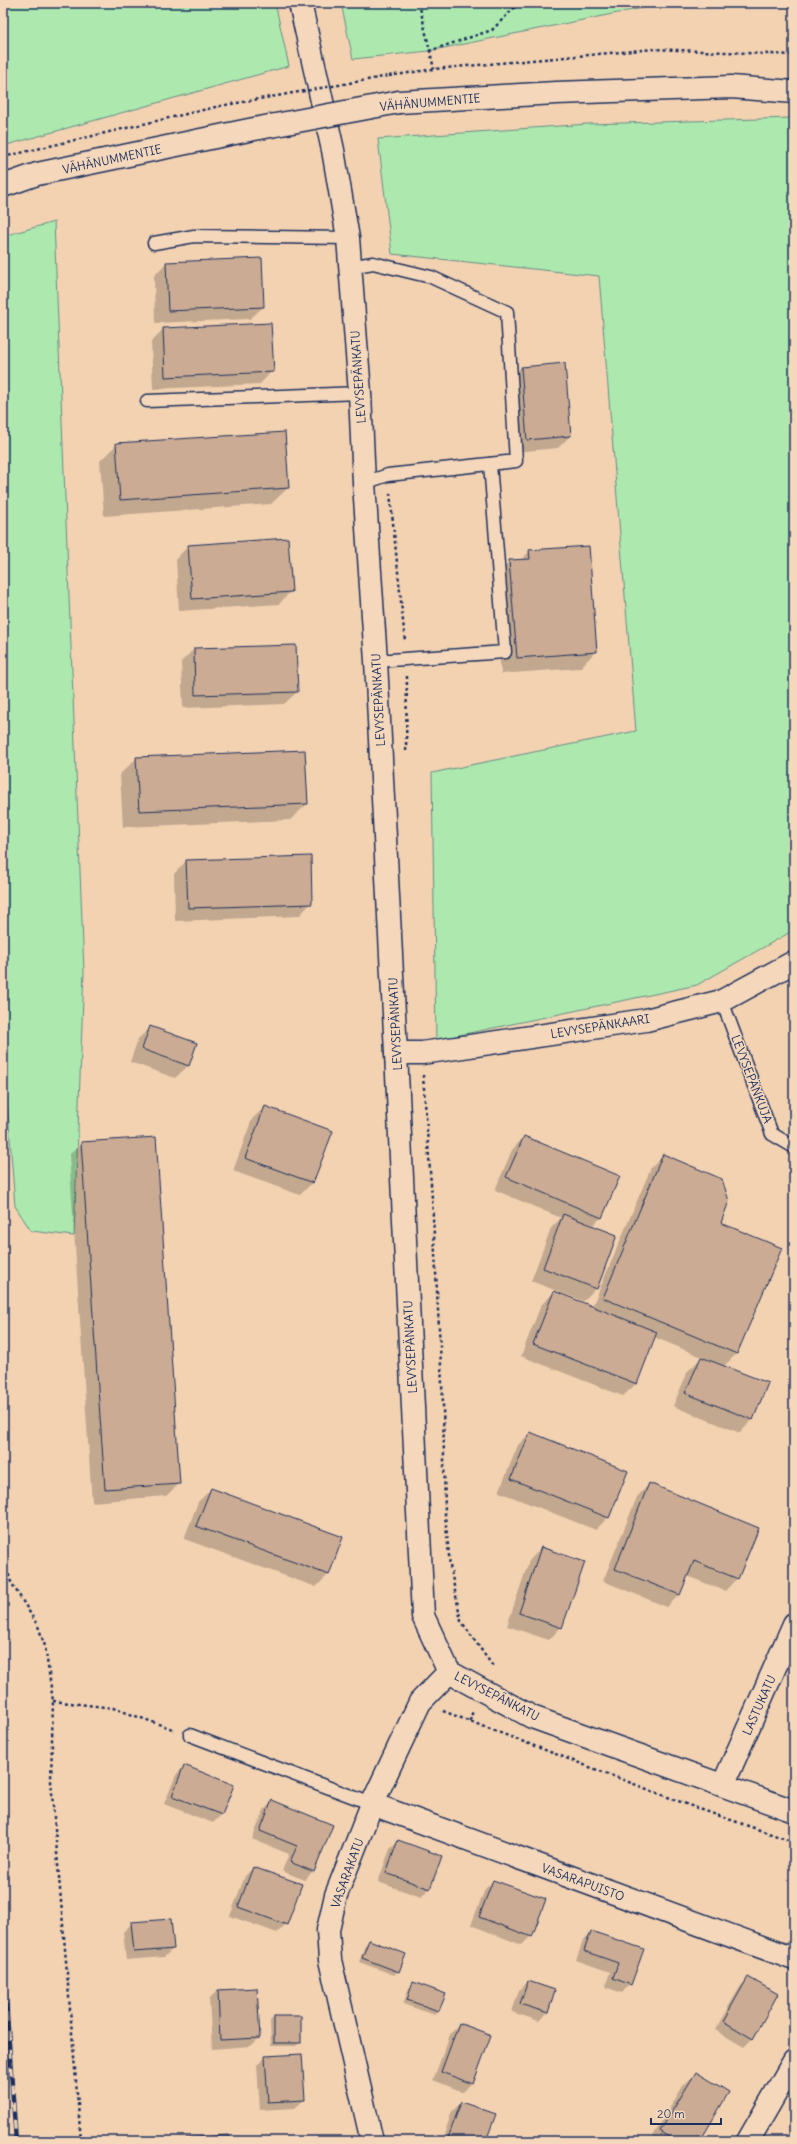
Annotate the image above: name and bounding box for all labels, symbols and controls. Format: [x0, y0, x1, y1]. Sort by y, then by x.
street label: VÄHÄNUMMENTIE [379, 90, 481, 114]
street label: VÄHÄNUMMENTIE [61, 141, 163, 177]
street label: LEVYSEPÄNKATU [347, 330, 369, 424]
street label: LEVYSEPÄNKATU [368, 653, 388, 747]
street label: LEVYSEPÄNKATU [385, 977, 405, 1071]
street label: LEVYSEPÄNKAARI [549, 1011, 651, 1041]
street label: LEVYSEPÄNKUJA [728, 1033, 776, 1126]
street label: LEVYSEPÄNKATU [400, 1300, 420, 1394]
street label: LEVYSEPÄNKATU [452, 1668, 542, 1724]
street label: LASTUKATU [739, 1673, 779, 1737]
street label: VASARAKATU [327, 1836, 367, 1910]
street label: VASARAPUISTO [540, 1860, 626, 1904]
scale bar [651, 2100, 721, 2126]
text: 20 m [657, 2106, 685, 2121]

